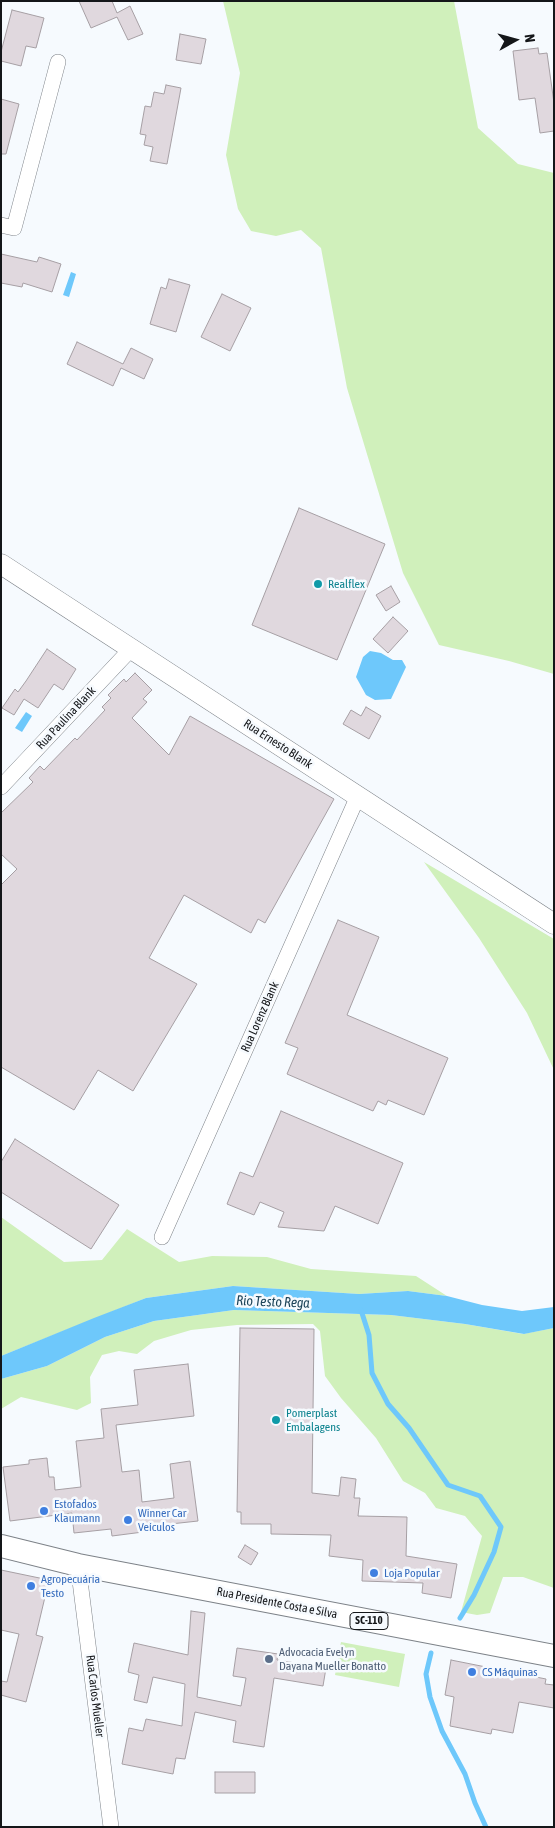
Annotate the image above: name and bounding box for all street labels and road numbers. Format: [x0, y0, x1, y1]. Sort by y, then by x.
street label: Rua Paulina Blank [33, 684, 99, 752]
street label: Rua Ernesto Blank [241, 716, 315, 772]
street label: Rua Lorenz Blank [238, 980, 282, 1054]
street label: Rua Presidente Costa e Silva [215, 1584, 339, 1622]
road number: SC-110 [350, 1612, 388, 1630]
street label: Rua Carlos Mueller [83, 1654, 107, 1738]

